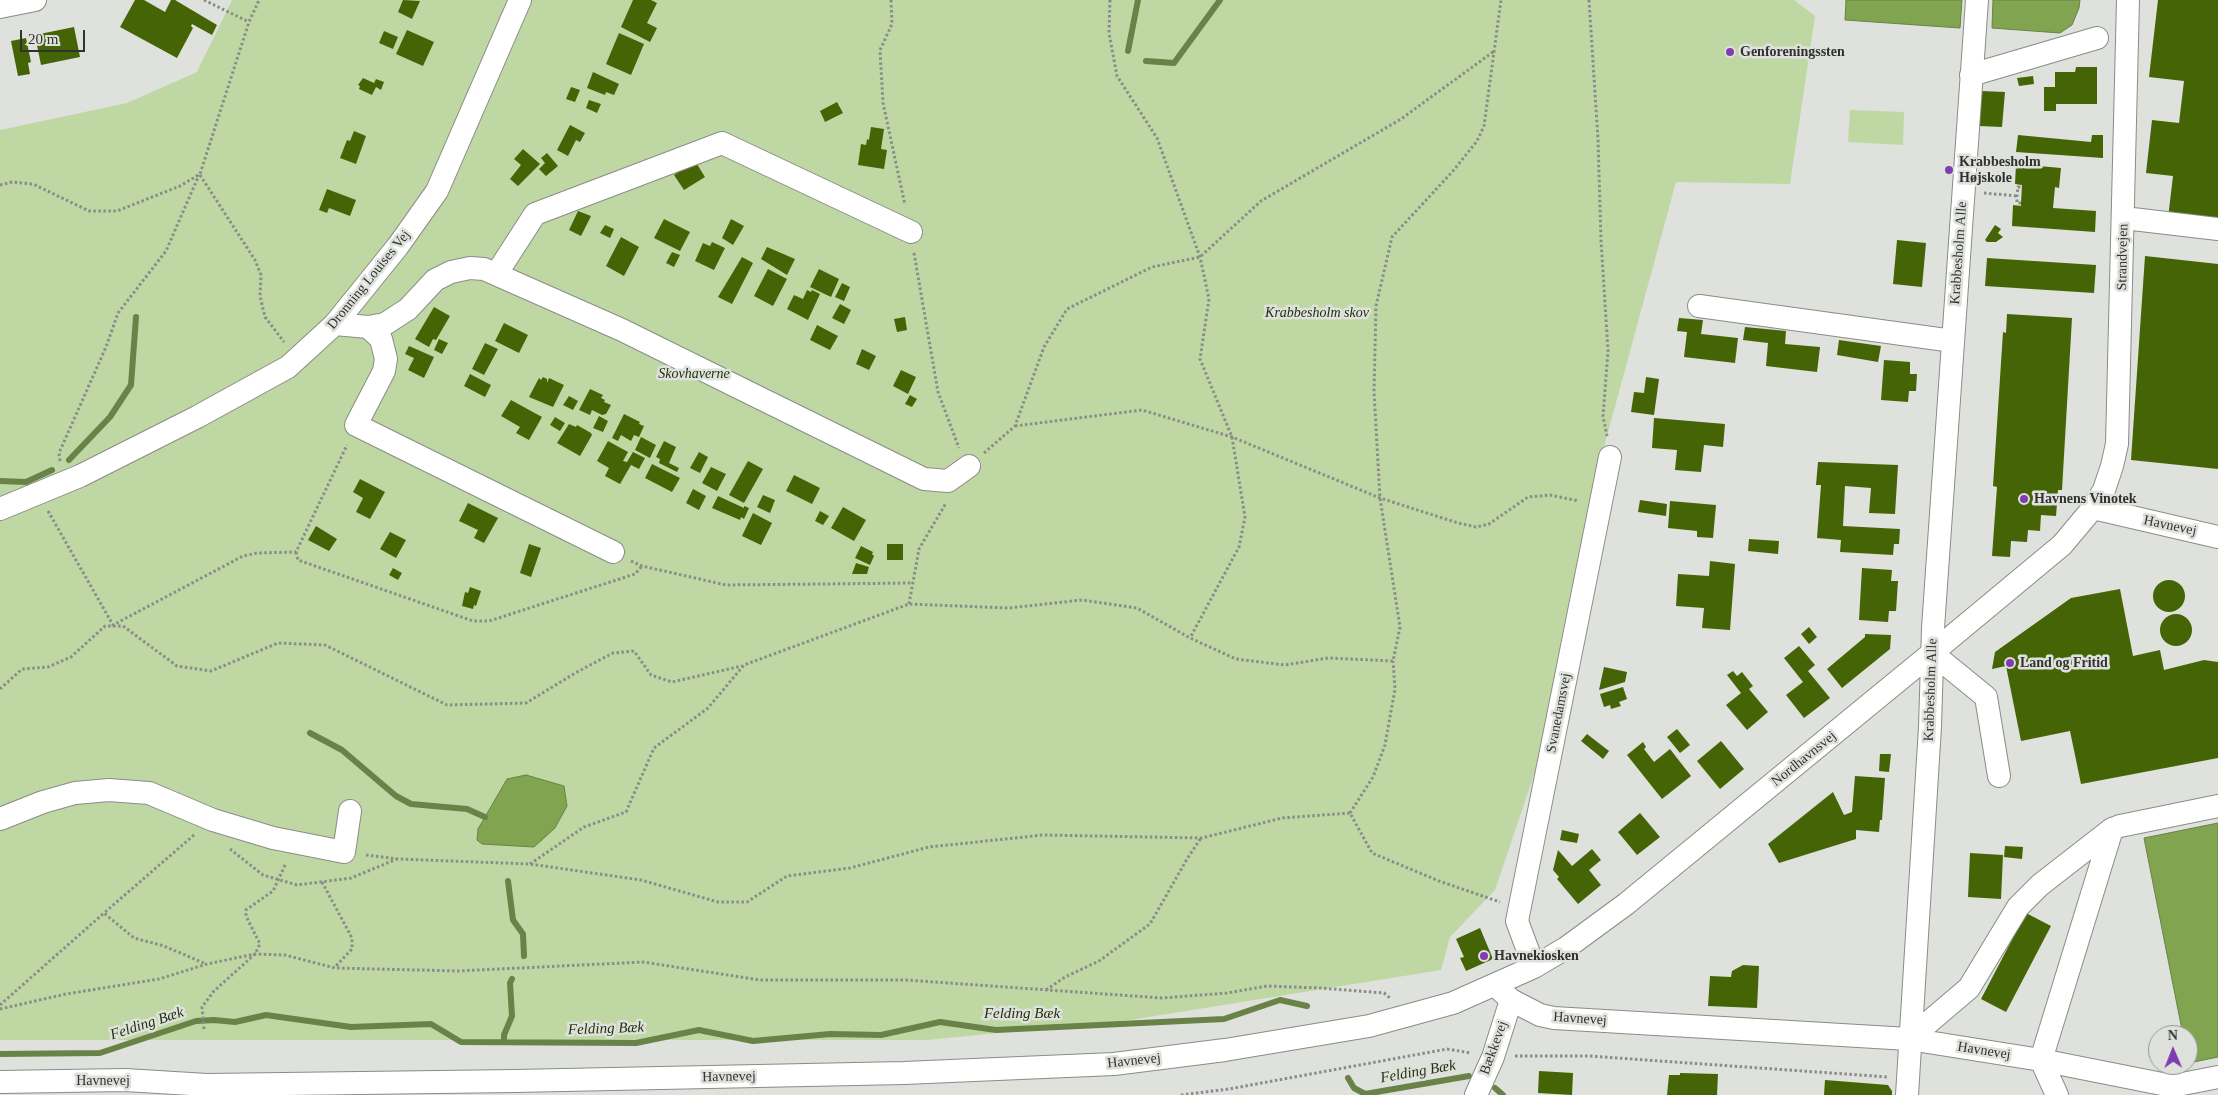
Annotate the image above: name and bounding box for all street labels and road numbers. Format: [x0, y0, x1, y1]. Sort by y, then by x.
street label: Krabbesholm Alle [1947, 201, 1971, 305]
street label: Strandvejen [2114, 223, 2132, 291]
street label: Dronning Louises Vej [324, 227, 414, 333]
street label: Havnevej [2142, 512, 2198, 540]
street label: Krabbesholm Alle [1921, 638, 1941, 742]
street label: Svanedamsvej [1543, 672, 1575, 754]
street label: Nordhavnsvej [1768, 728, 1840, 790]
street label: Havnevej [1553, 1009, 1607, 1029]
street label: Bækkevej [1477, 1019, 1511, 1077]
street label: Havnevej [1956, 1039, 2012, 1063]
street label: Havnevej [1106, 1050, 1162, 1072]
street label: Havnevej [702, 1068, 756, 1086]
street label: Havnevej [76, 1073, 130, 1089]

